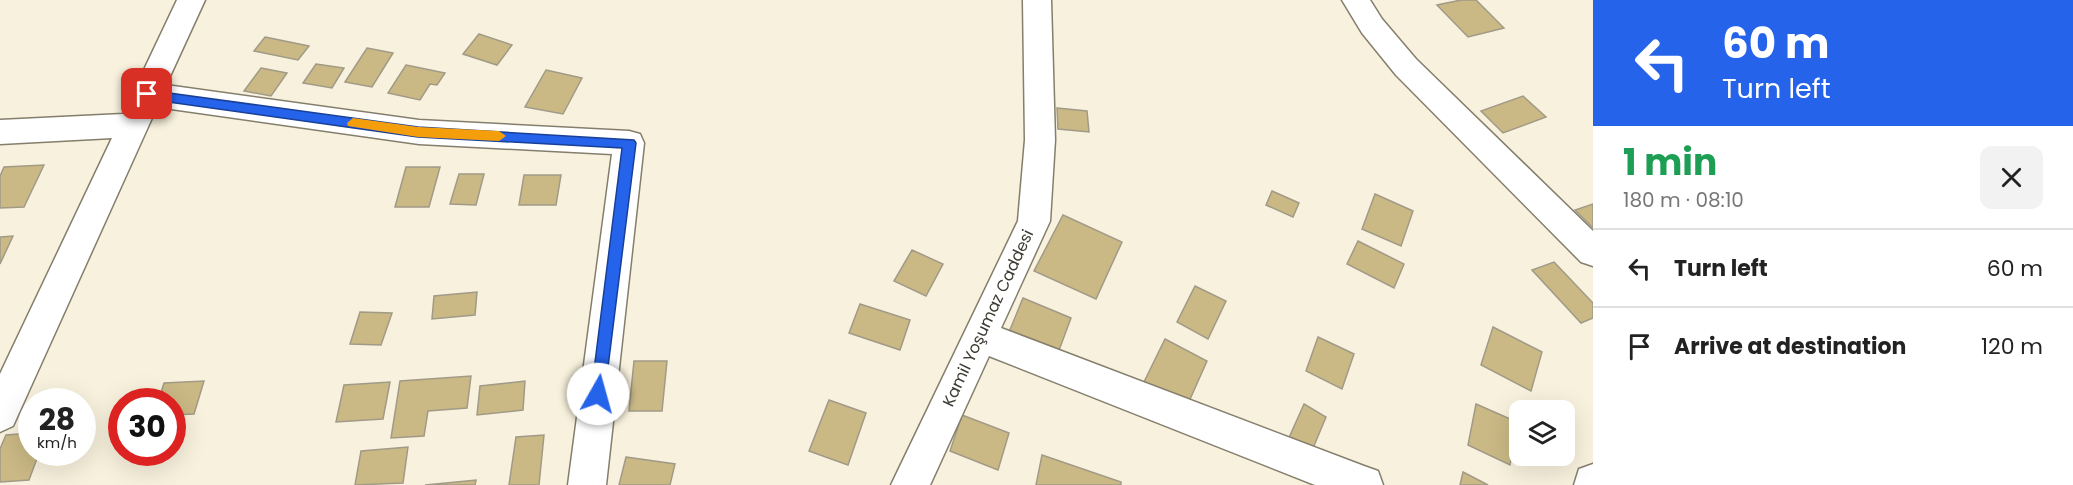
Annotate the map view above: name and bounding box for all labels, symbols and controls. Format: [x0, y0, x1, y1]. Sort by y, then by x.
text: 60 m [1722, 14, 1830, 73]
icon: left [1623, 24, 1701, 102]
pin [121, 68, 172, 119]
text: Turn left [1722, 70, 1831, 107]
icon: arrive [130, 77, 163, 110]
text: 1 min [1623, 137, 1717, 188]
button: close [1980, 146, 2043, 209]
text: 180 m · 08:10 [1623, 186, 1744, 214]
street label: Kamil Yoşumaz Caddesi [937, 226, 1039, 410]
icon: left [1623, 252, 1656, 285]
text: Turn left [1674, 253, 1768, 284]
text: 60 m [1987, 253, 2043, 284]
icon: arrive [1623, 330, 1656, 363]
text: Arrive at destination [1674, 331, 1906, 362]
text: 120 m [1981, 331, 2043, 362]
position arrow [566, 362, 630, 426]
speed limit sign: 30 [108, 388, 186, 466]
text: 28 [39, 398, 75, 441]
map controls [1509, 400, 1575, 466]
button: layers [1509, 400, 1575, 466]
text: km/h [37, 432, 77, 453]

